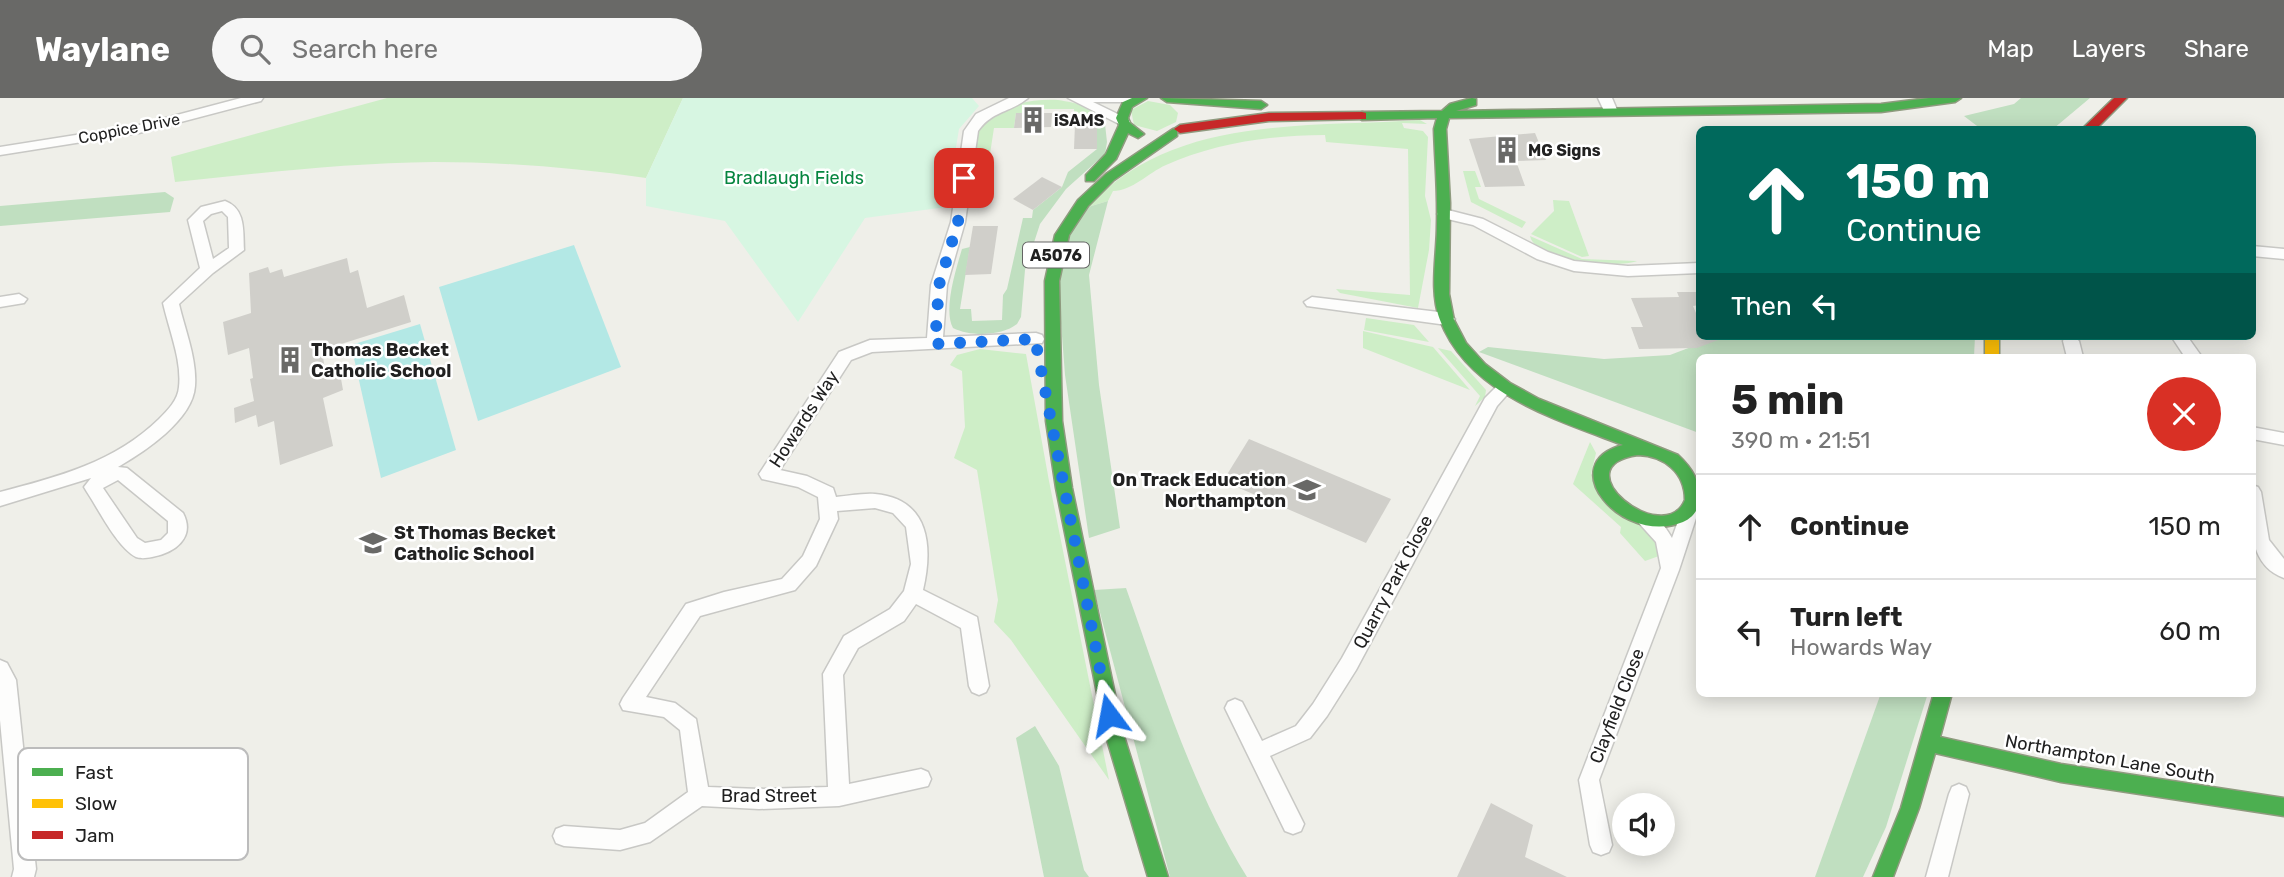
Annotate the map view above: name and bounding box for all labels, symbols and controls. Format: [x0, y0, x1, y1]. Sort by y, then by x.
search box [212, 18, 702, 81]
text: Waylane [35, 30, 170, 69]
icon: search [236, 30, 274, 68]
text: Search here [292, 34, 438, 65]
text: Map [1987, 35, 2034, 63]
text: Layers [2072, 35, 2146, 63]
text: Share [2184, 35, 2249, 63]
building icon: iSAMS [1018, 105, 1048, 135]
street label: Coppice Drive [77, 109, 182, 148]
place label: iSAMS [1054, 111, 1105, 130]
building icon: MG Signs [1492, 135, 1522, 165]
place label: MG Signs [1528, 141, 1601, 160]
pin [934, 148, 994, 208]
text: 150 m [1846, 152, 1991, 210]
icon: ahead [1731, 154, 1822, 245]
icon: arrive [945, 159, 983, 197]
park label: Bradlaugh Fields [724, 167, 864, 189]
text: Continue [1846, 211, 1982, 249]
road number: A5076 [1023, 242, 1089, 267]
icon: left [1806, 287, 1844, 325]
text: Then [1731, 291, 1792, 322]
place label: Thomas Becket Catholic School [311, 339, 451, 382]
building icon: Thomas Becket Catholic School [275, 345, 305, 375]
street label: Howards Way [764, 366, 844, 472]
text: 5 min [1731, 375, 1845, 425]
button: close [2147, 377, 2221, 451]
text: 390 m · 21:51 [1731, 426, 1870, 454]
place label: On Track Education Northampton [1113, 469, 1286, 512]
school or university icon: On Track Education Northampton [1292, 475, 1322, 505]
icon: ahead [1731, 508, 1769, 546]
street label: Quarry Park Close [1349, 511, 1437, 653]
text: Continue [1790, 511, 1909, 542]
text: 150 m [2148, 511, 2221, 542]
place label: St Thomas Becket Catholic School [394, 522, 556, 565]
school or university icon: St Thomas Becket Catholic School [358, 528, 388, 558]
text: Turn left [1790, 602, 1902, 633]
icon: left [1731, 613, 1769, 651]
text: 60 m [2159, 616, 2221, 647]
text: Howards Way [1790, 633, 1932, 661]
street label: Clayfield Close [1585, 645, 1649, 767]
position arrow [1072, 678, 1146, 752]
street label: Northampton Lane South [2003, 730, 2217, 788]
legend [18, 748, 248, 860]
text: Fast [75, 761, 114, 784]
street label: Brad Street [721, 785, 817, 807]
text: Slow [75, 792, 117, 815]
map controls [1612, 793, 1675, 856]
button: sound [1612, 793, 1675, 856]
text: Jam [75, 824, 114, 847]

